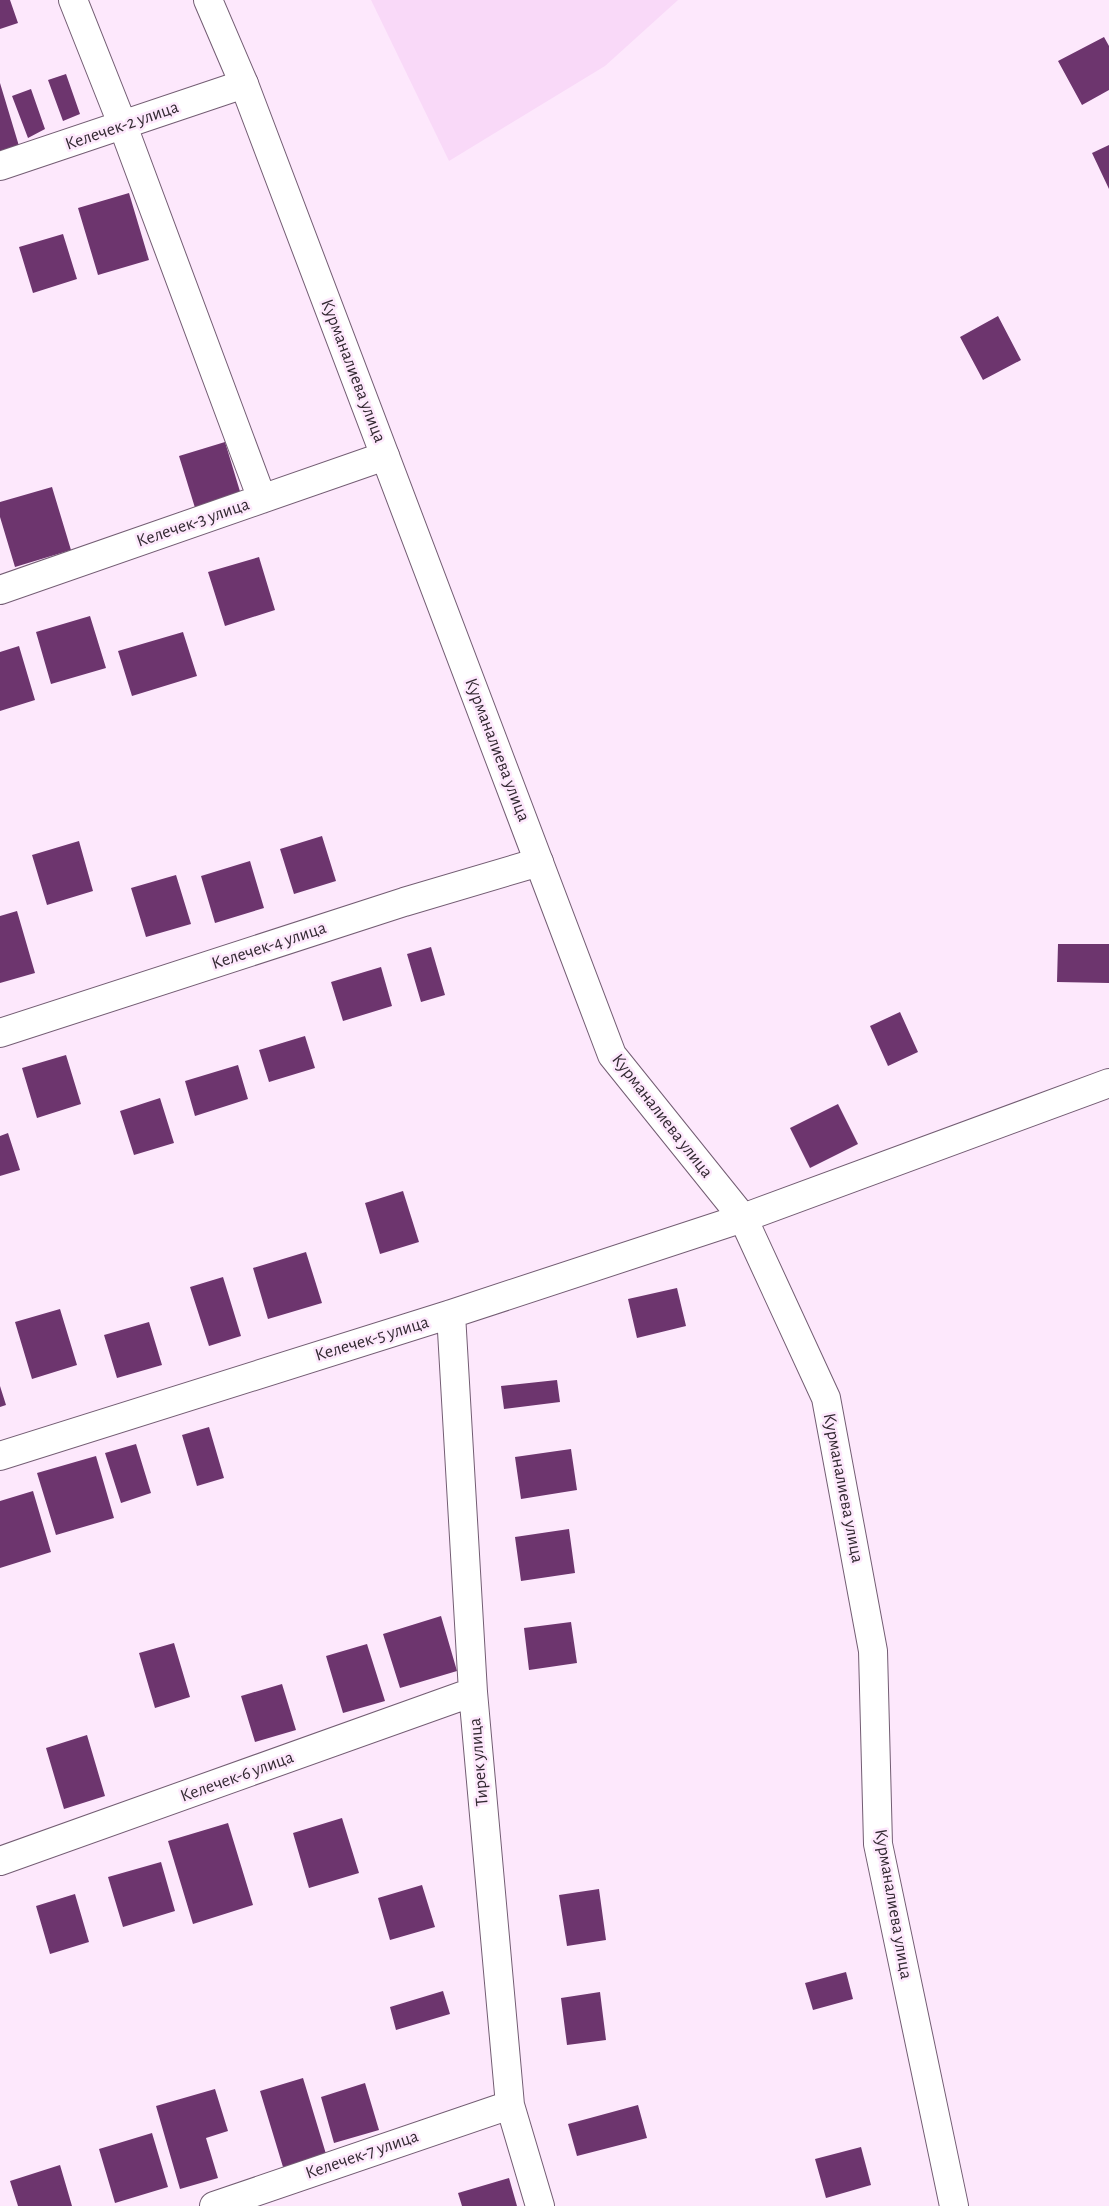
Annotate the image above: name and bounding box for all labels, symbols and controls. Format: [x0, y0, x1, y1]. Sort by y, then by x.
street label: Келечек-2 улица [63, 98, 181, 154]
street label: Курманалиева улица [317, 297, 389, 445]
street label: Келечек-3 улица [134, 495, 252, 551]
street label: Курманалиева улица [461, 676, 533, 824]
street label: Келечек-4 улица [209, 919, 329, 973]
street label: Курманалиева улица [608, 1051, 716, 1181]
street label: Келечек-5 улица [313, 1313, 431, 1365]
street label: Курманалиева улица [820, 1412, 866, 1564]
street label: Тирек улица [466, 1717, 492, 1807]
street label: Келечек-6 улица [178, 1748, 296, 1806]
street label: Курманалиева улица [871, 1828, 915, 1980]
street label: Келечек-7 улица [303, 2127, 421, 2183]

